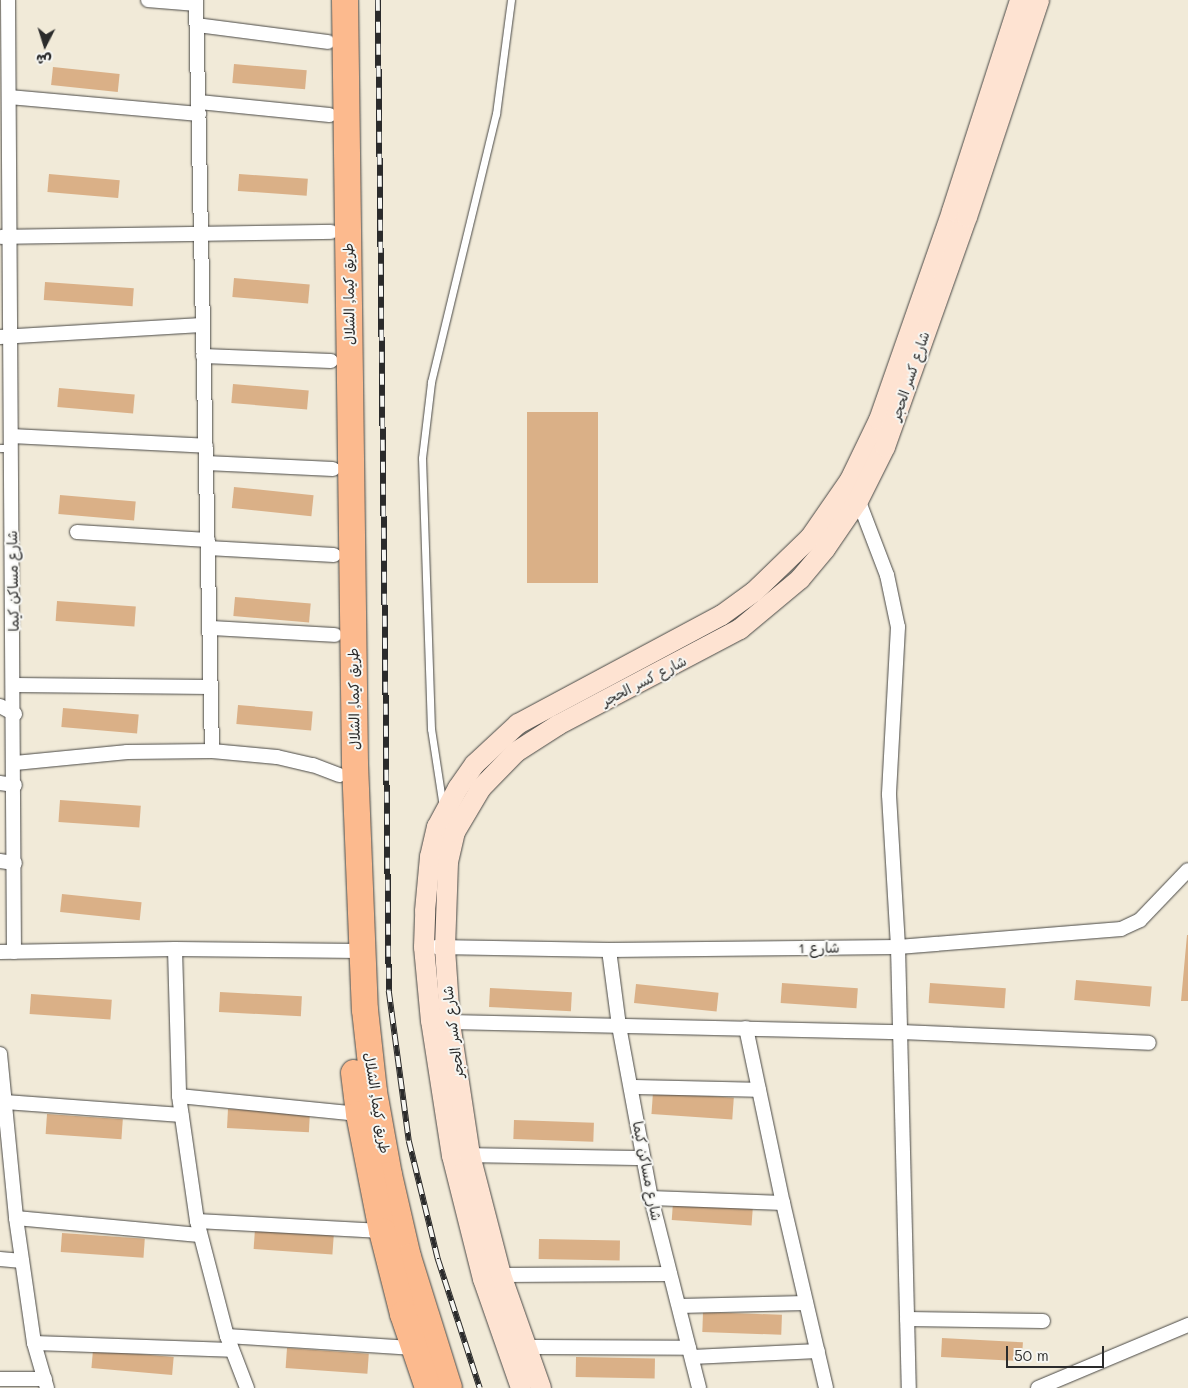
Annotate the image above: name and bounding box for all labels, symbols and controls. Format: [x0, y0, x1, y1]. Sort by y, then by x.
north arrow [20, 20, 70, 70]
text: ش [35, 50, 52, 71]
street label: طريق كيما, الشلال [340, 243, 358, 345]
street label: شارع كسر الحجر [887, 329, 933, 423]
street label: شارع مساكن كيما [4, 530, 22, 632]
street label: طريق كيما, الشلال [345, 648, 363, 750]
street label: شارع كسر الحجر [599, 652, 689, 710]
street label: شارع 1 [798, 939, 840, 957]
street label: شارع كسر الحجر [439, 985, 467, 1079]
street label: طريق كيما, الشلال [361, 1051, 393, 1155]
street label: شارع مساكن كيما [629, 1120, 665, 1222]
scale bar [1008, 1336, 1106, 1368]
text: 50 m [1014, 1345, 1049, 1365]

